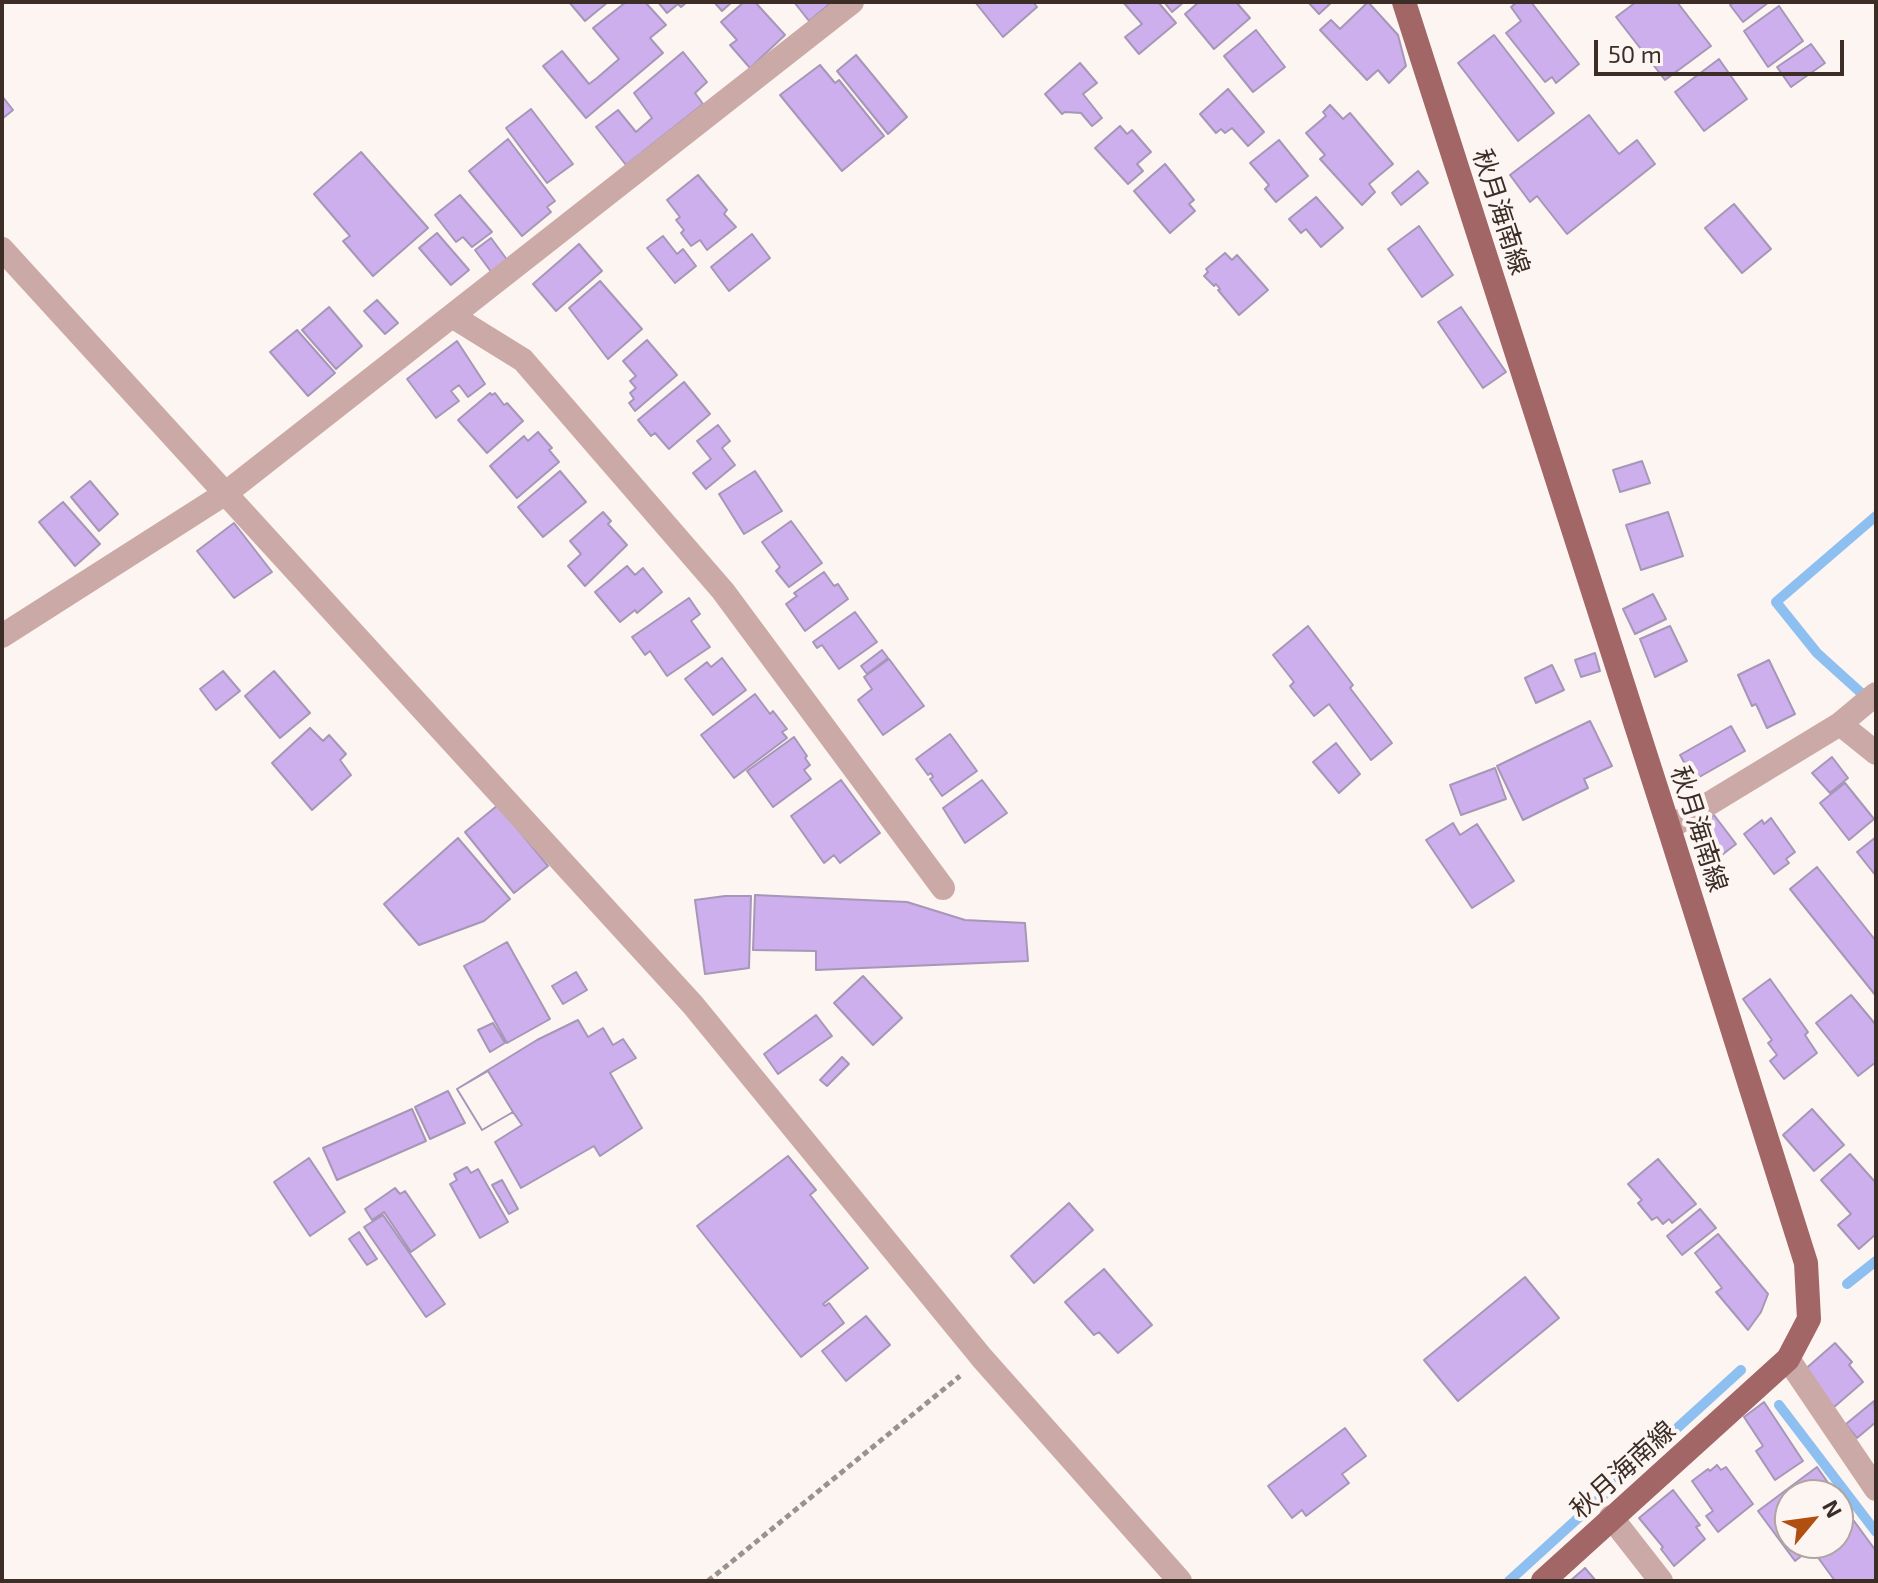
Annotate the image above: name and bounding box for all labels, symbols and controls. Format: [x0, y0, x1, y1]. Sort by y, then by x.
scale bar [1598, 24, 1848, 74]
text: 50 m [1608, 39, 1662, 68]
street label: 秋月海南線 [1466, 145, 1536, 279]
street label: 秋月海南線 [1664, 762, 1734, 896]
street label: 秋月海南線 [1564, 1415, 1682, 1525]
north arrow [1774, 1479, 1854, 1559]
text: N [1818, 1495, 1848, 1522]

